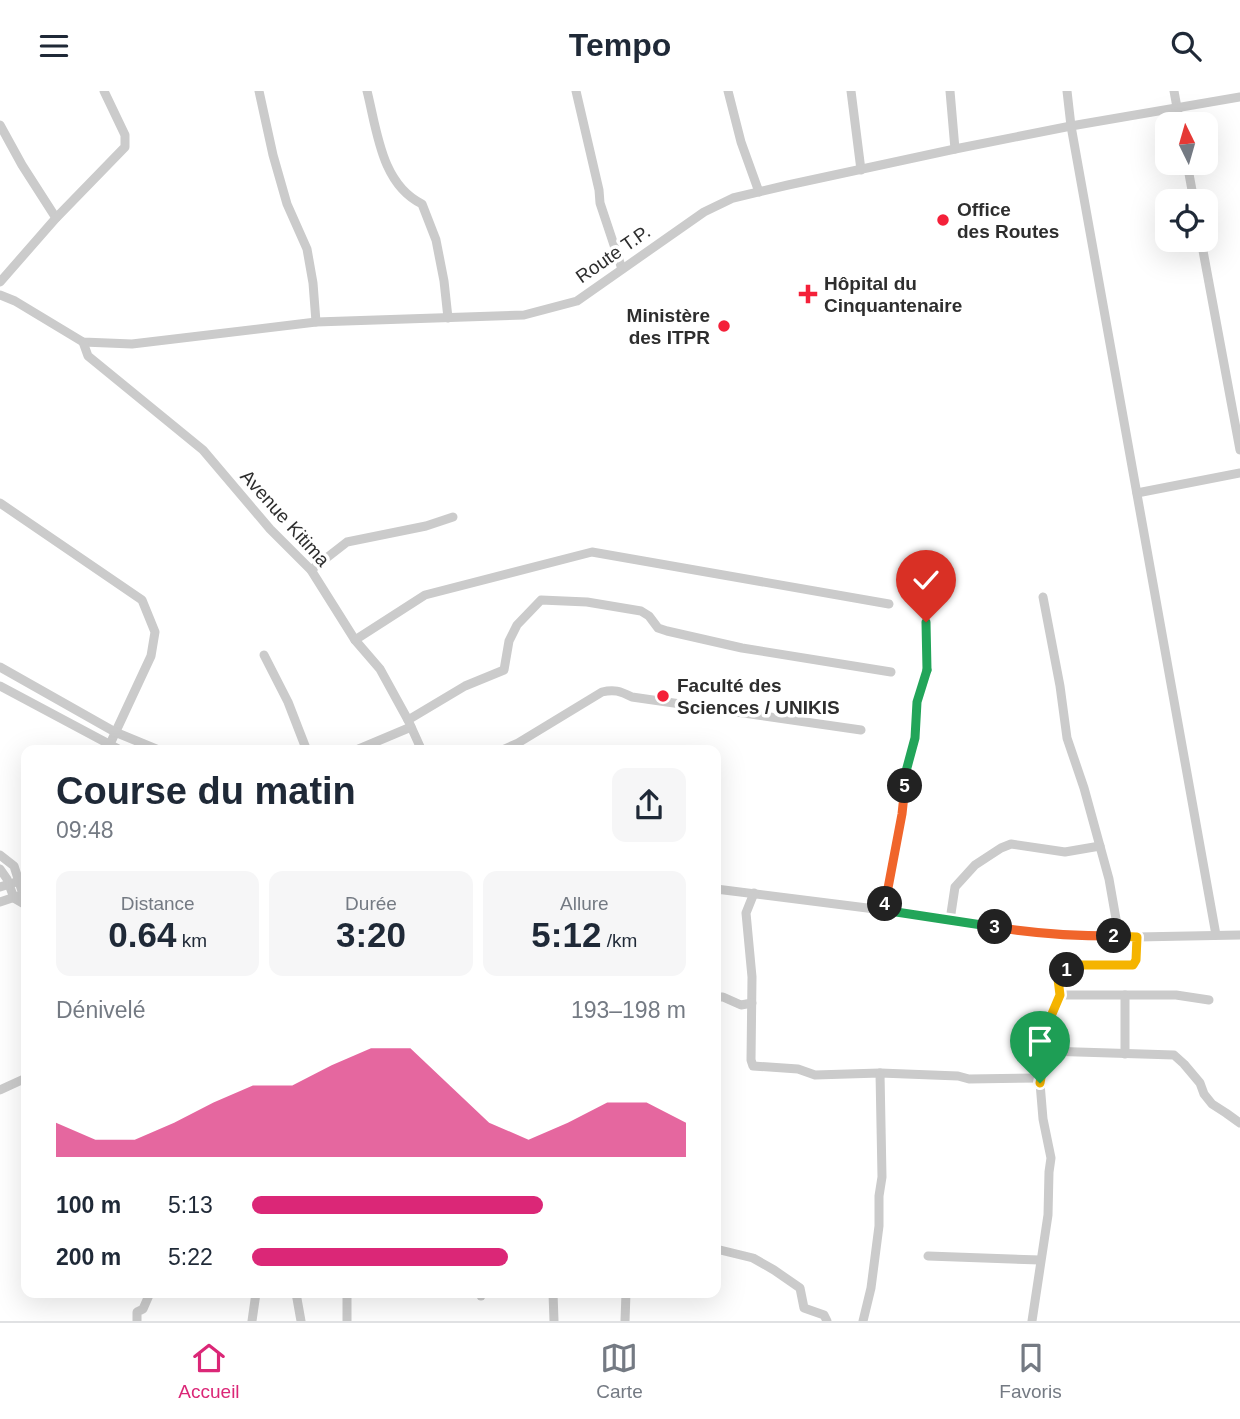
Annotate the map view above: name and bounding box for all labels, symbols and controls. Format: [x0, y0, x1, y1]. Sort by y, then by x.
icon: menu [35, 27, 73, 65]
text: Tempo [569, 27, 671, 63]
icon: search [1167, 27, 1205, 65]
north arrow [1155, 112, 1218, 175]
map controls [1155, 112, 1218, 252]
button: locate [1155, 189, 1218, 252]
place label: Office des Routes [957, 199, 1059, 242]
marker: Office des Routes [935, 212, 951, 228]
street label: Route T.P. [572, 221, 654, 287]
place label: Hôpital du Cinquantenaire [824, 273, 962, 316]
marker: Hôpital du Cinquantenaire [798, 284, 818, 304]
place label: Ministère des ITPR [627, 305, 710, 348]
marker: Ministère des ITPR [716, 318, 732, 334]
street label: Avenue Kitima [236, 466, 334, 571]
pin [896, 550, 956, 622]
icon: check [907, 561, 945, 599]
place label: Faculté des Sciences / UNIKIS [677, 675, 840, 718]
marker: Faculté des Sciences / UNIKIS [655, 688, 671, 704]
button: share [612, 768, 686, 842]
pin: 5 [888, 769, 922, 803]
text: Course du matin [56, 770, 356, 812]
text: 5 [899, 775, 910, 796]
text: 09:48 [56, 817, 114, 843]
pin: 4 [868, 887, 903, 921]
text: Distance [121, 893, 195, 914]
text: Durée [345, 893, 397, 914]
text: Allure [560, 893, 609, 914]
text: 4 [879, 893, 890, 914]
pin: 3 [978, 909, 1012, 945]
text: 0.64 [108, 915, 176, 954]
text: 3:20 [336, 915, 406, 954]
text: 5:12 [531, 915, 601, 954]
text: 3 [989, 916, 1000, 937]
pin: 2 [1096, 919, 1132, 953]
text: 2 [1108, 925, 1119, 946]
text: km [176, 930, 207, 951]
text: /km [601, 930, 637, 951]
pin: 1 [1050, 953, 1084, 987]
text: 1 [1061, 959, 1072, 980]
text: Dénivelé [56, 997, 146, 1023]
text: 193–198 m [571, 997, 686, 1023]
pin [1010, 1011, 1070, 1083]
icon: arrive [1021, 1022, 1059, 1060]
text: 100 m [56, 1192, 121, 1218]
text: 5:13 [168, 1192, 213, 1218]
text: 200 m [56, 1244, 121, 1270]
text: 5:22 [168, 1244, 213, 1270]
tab: Accueil [178, 1339, 240, 1403]
tab: Carte [596, 1339, 643, 1403]
tab: Favoris [999, 1339, 1062, 1403]

